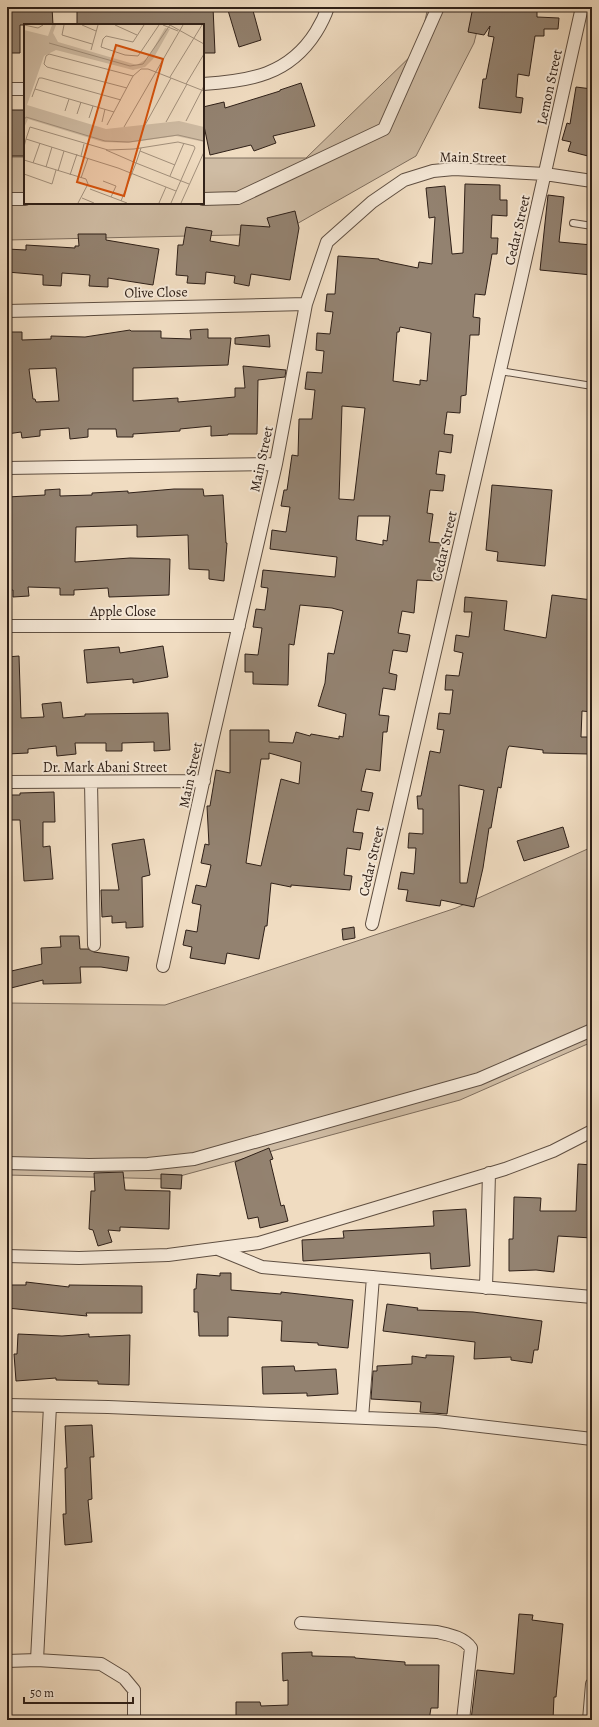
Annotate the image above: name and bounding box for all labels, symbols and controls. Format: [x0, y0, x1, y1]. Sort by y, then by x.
inset map [24, 24, 204, 204]
street label: Lemon Street [532, 47, 567, 127]
street label: Main Street [439, 147, 507, 168]
street label: Cedar Street [500, 193, 535, 267]
street label: Olive Close [124, 282, 188, 303]
street label: Main Street [245, 424, 278, 494]
street label: Cedar Street [427, 509, 462, 583]
street label: Apple Close [89, 602, 156, 621]
street label: Main Street [174, 740, 207, 810]
street label: Dr. Mark Abani Street [43, 758, 168, 777]
street label: Cedar Street [354, 824, 389, 898]
scale bar [24, 1679, 133, 1705]
text: 50 m [30, 1685, 54, 1701]

